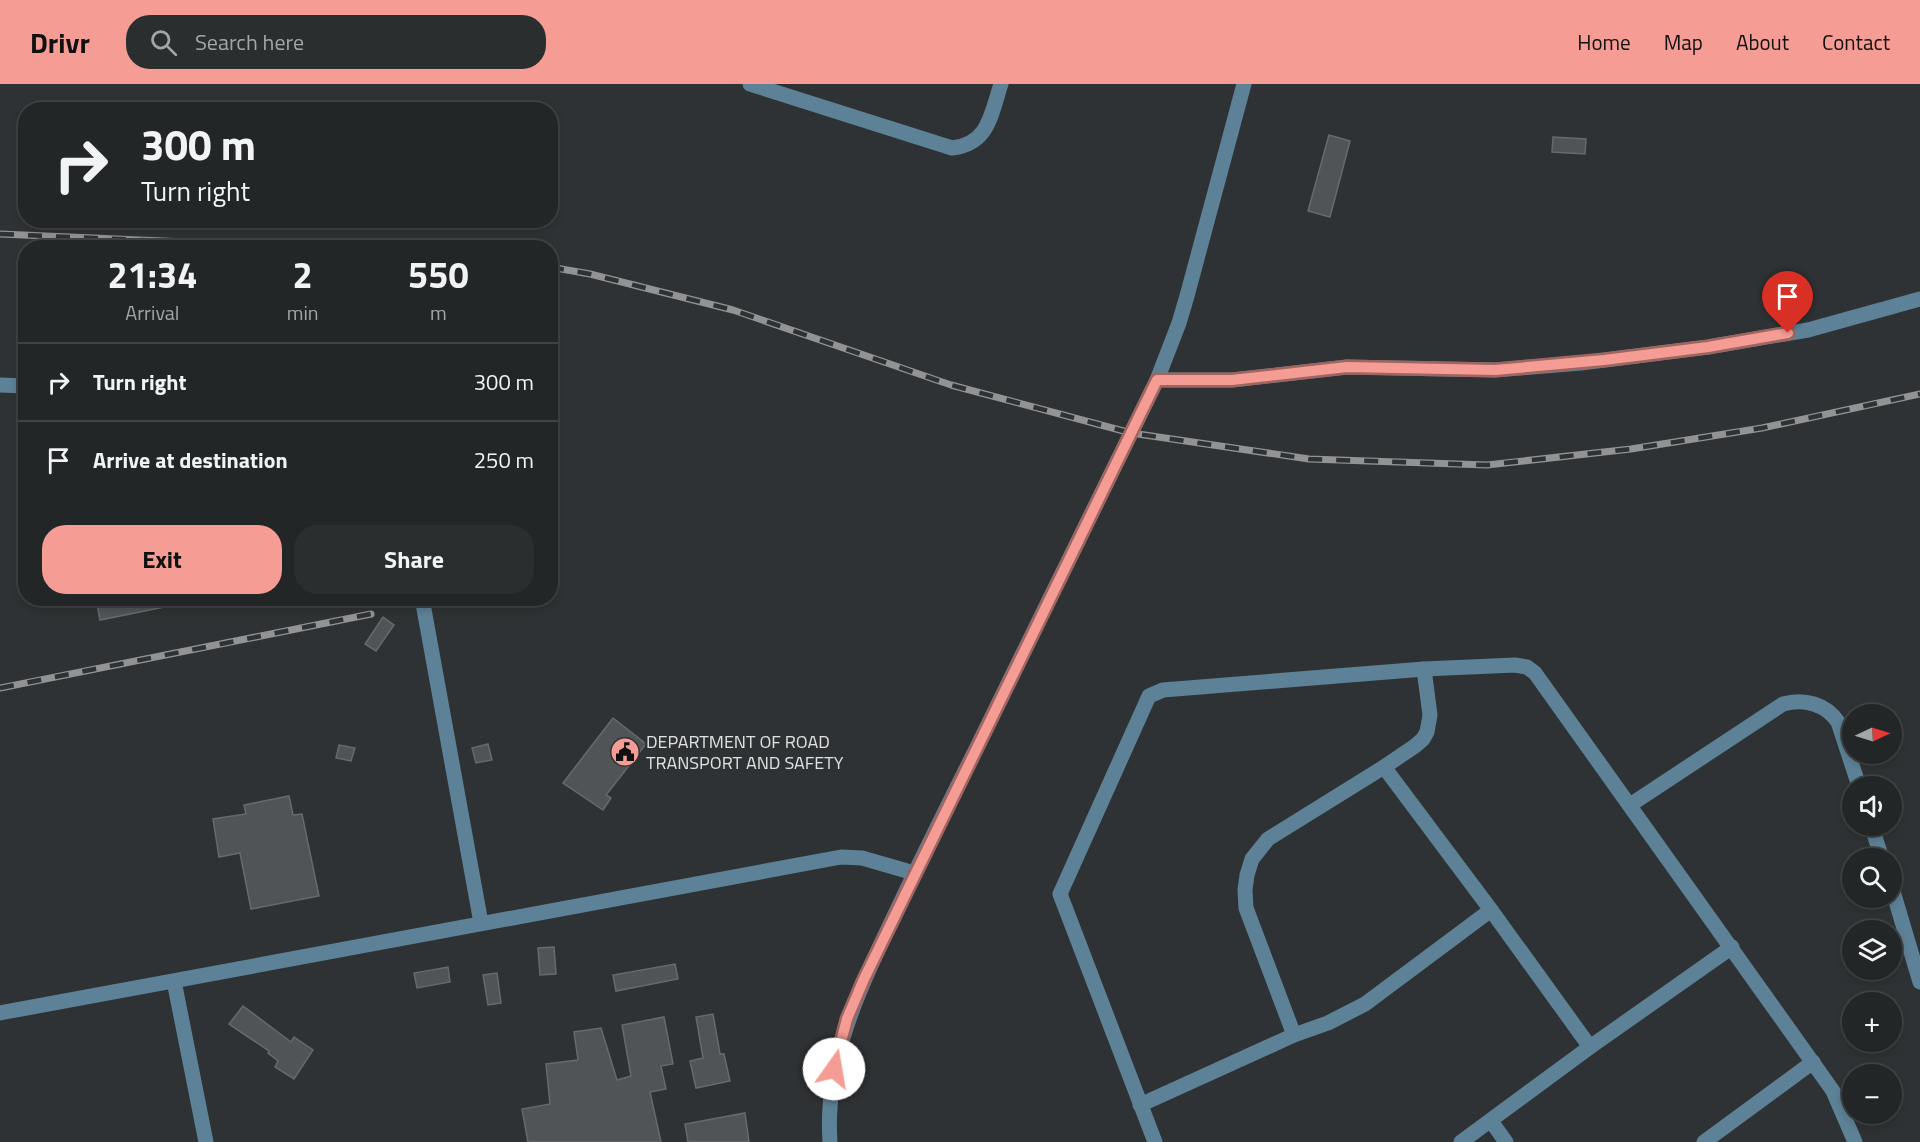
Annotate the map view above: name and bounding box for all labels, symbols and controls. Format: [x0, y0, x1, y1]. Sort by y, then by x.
search box [126, 15, 546, 69]
text: Drivr [30, 21, 90, 64]
text: Search here [195, 25, 304, 59]
icon: search [147, 26, 180, 59]
text: Home [1577, 26, 1631, 58]
text: Map [1664, 26, 1703, 58]
text: About [1736, 26, 1789, 58]
text: Contact [1822, 26, 1890, 58]
text: 300 m [141, 112, 256, 176]
icon: right [42, 126, 120, 204]
text: Turn right [141, 170, 250, 211]
text: 21:34 [107, 247, 197, 302]
text: 2 [293, 247, 313, 302]
text: 550 [408, 247, 469, 302]
pin [1762, 271, 1813, 333]
icon: arrive [1771, 280, 1804, 313]
text: Arrival [125, 297, 180, 328]
text: min [287, 297, 319, 328]
text: m [430, 297, 447, 328]
text: Turn right [93, 365, 187, 399]
text: 300 m [474, 365, 534, 399]
icon: right [42, 366, 75, 399]
text: Arrive at destination [93, 443, 288, 477]
text: 250 m [474, 443, 534, 477]
icon: arrive [42, 444, 75, 477]
button: Exit [42, 525, 282, 594]
button: Share [294, 525, 534, 594]
north arrow [1842, 704, 1902, 764]
map controls [1842, 704, 1902, 1124]
place label: DEPARTMENT OF ROAD TRANSPORT AND SAFETY [646, 728, 844, 776]
public building icon: DEPARTMENT OF ROAD TRANSPORT AND SAFETY [609, 736, 641, 768]
button: sound [1842, 776, 1902, 836]
button: search [1842, 848, 1902, 908]
button: layers [1842, 920, 1902, 980]
button: + [1842, 992, 1902, 1052]
position arrow [802, 1037, 866, 1101]
button: − [1842, 1064, 1902, 1124]

